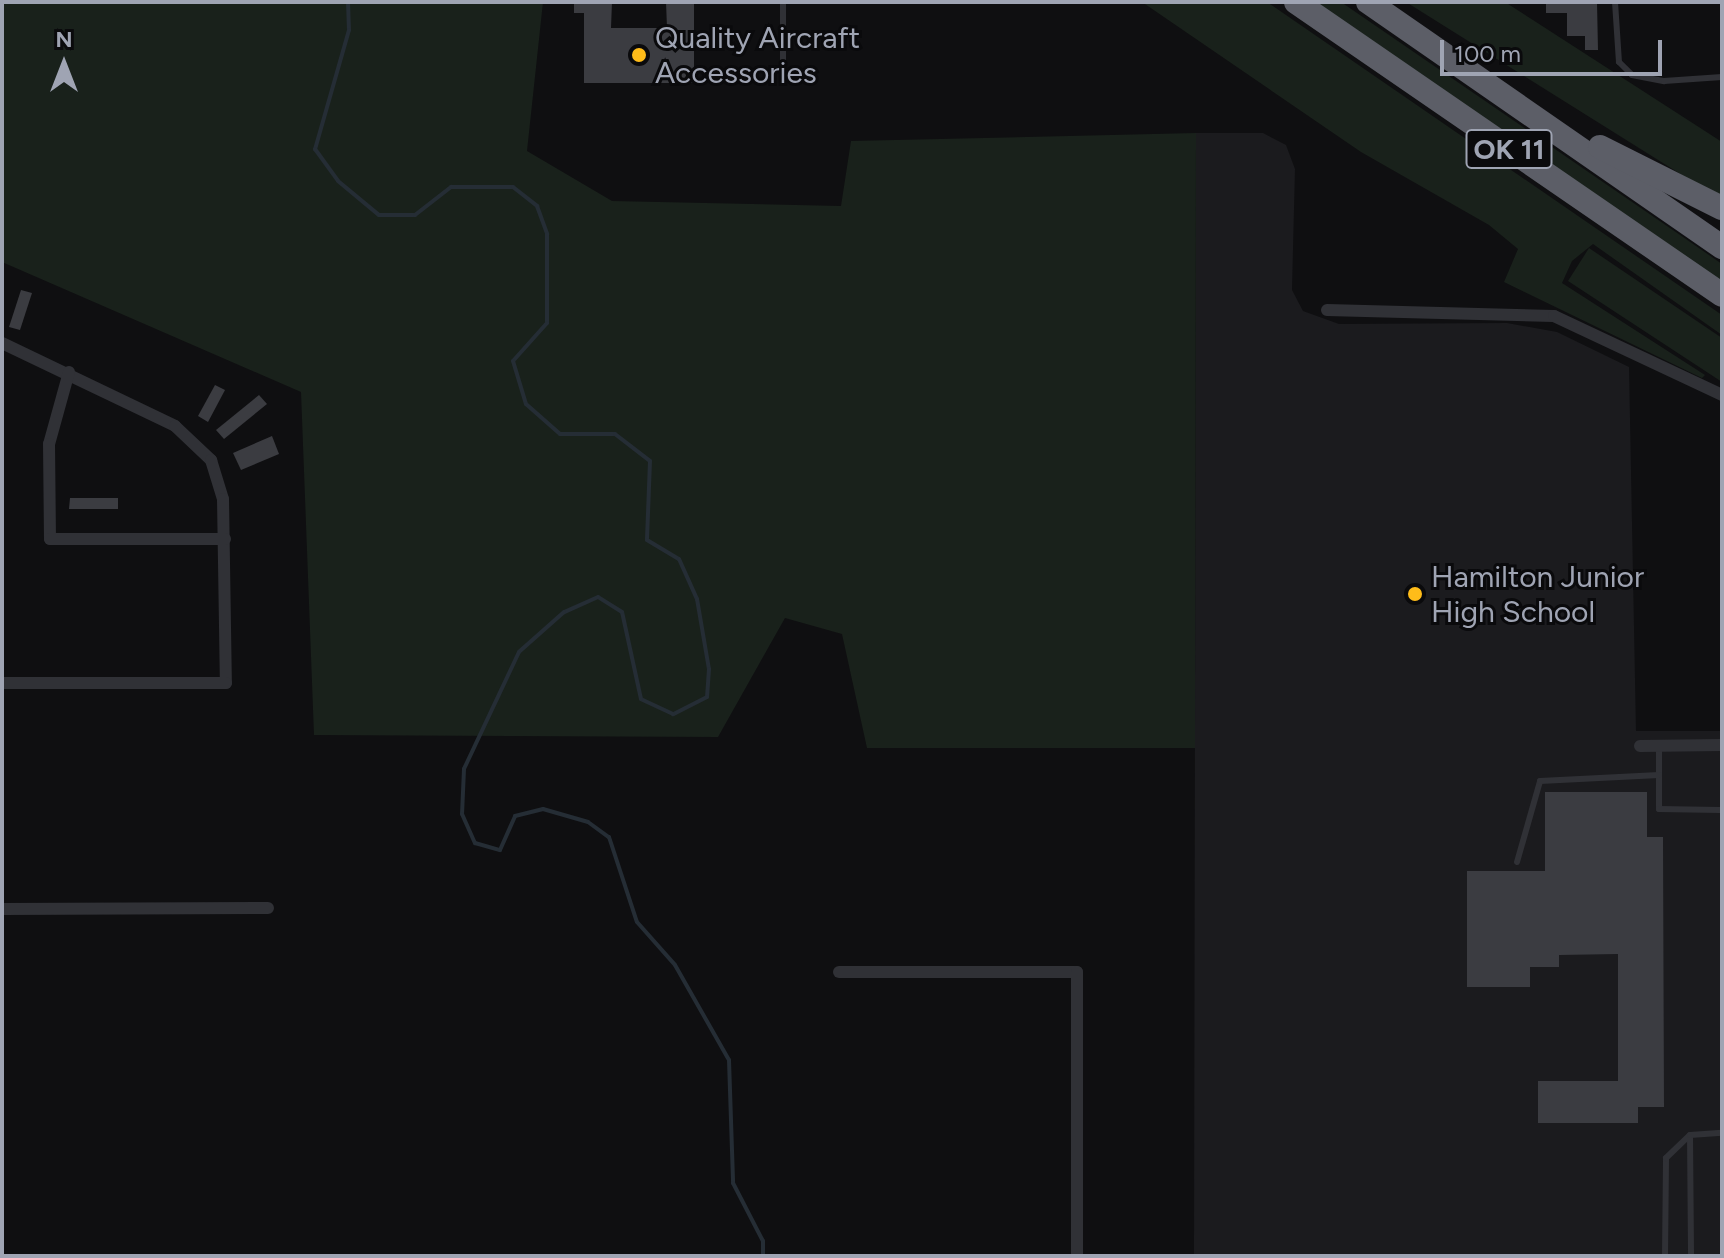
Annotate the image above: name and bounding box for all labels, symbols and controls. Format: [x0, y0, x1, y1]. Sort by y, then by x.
place label: Quality Aircraft Accessories [655, 20, 860, 90]
north arrow [24, 24, 104, 104]
scale bar [1444, 24, 1666, 74]
text: N [55, 26, 73, 53]
text: 100 m [1454, 39, 1521, 68]
marker: Quality Aircraft Accessories [630, 46, 648, 64]
road number: OK 11 [1465, 125, 1553, 173]
place label: Hamilton Junior High School [1431, 559, 1644, 630]
marker: Hamilton Junior High School [1406, 585, 1424, 603]

